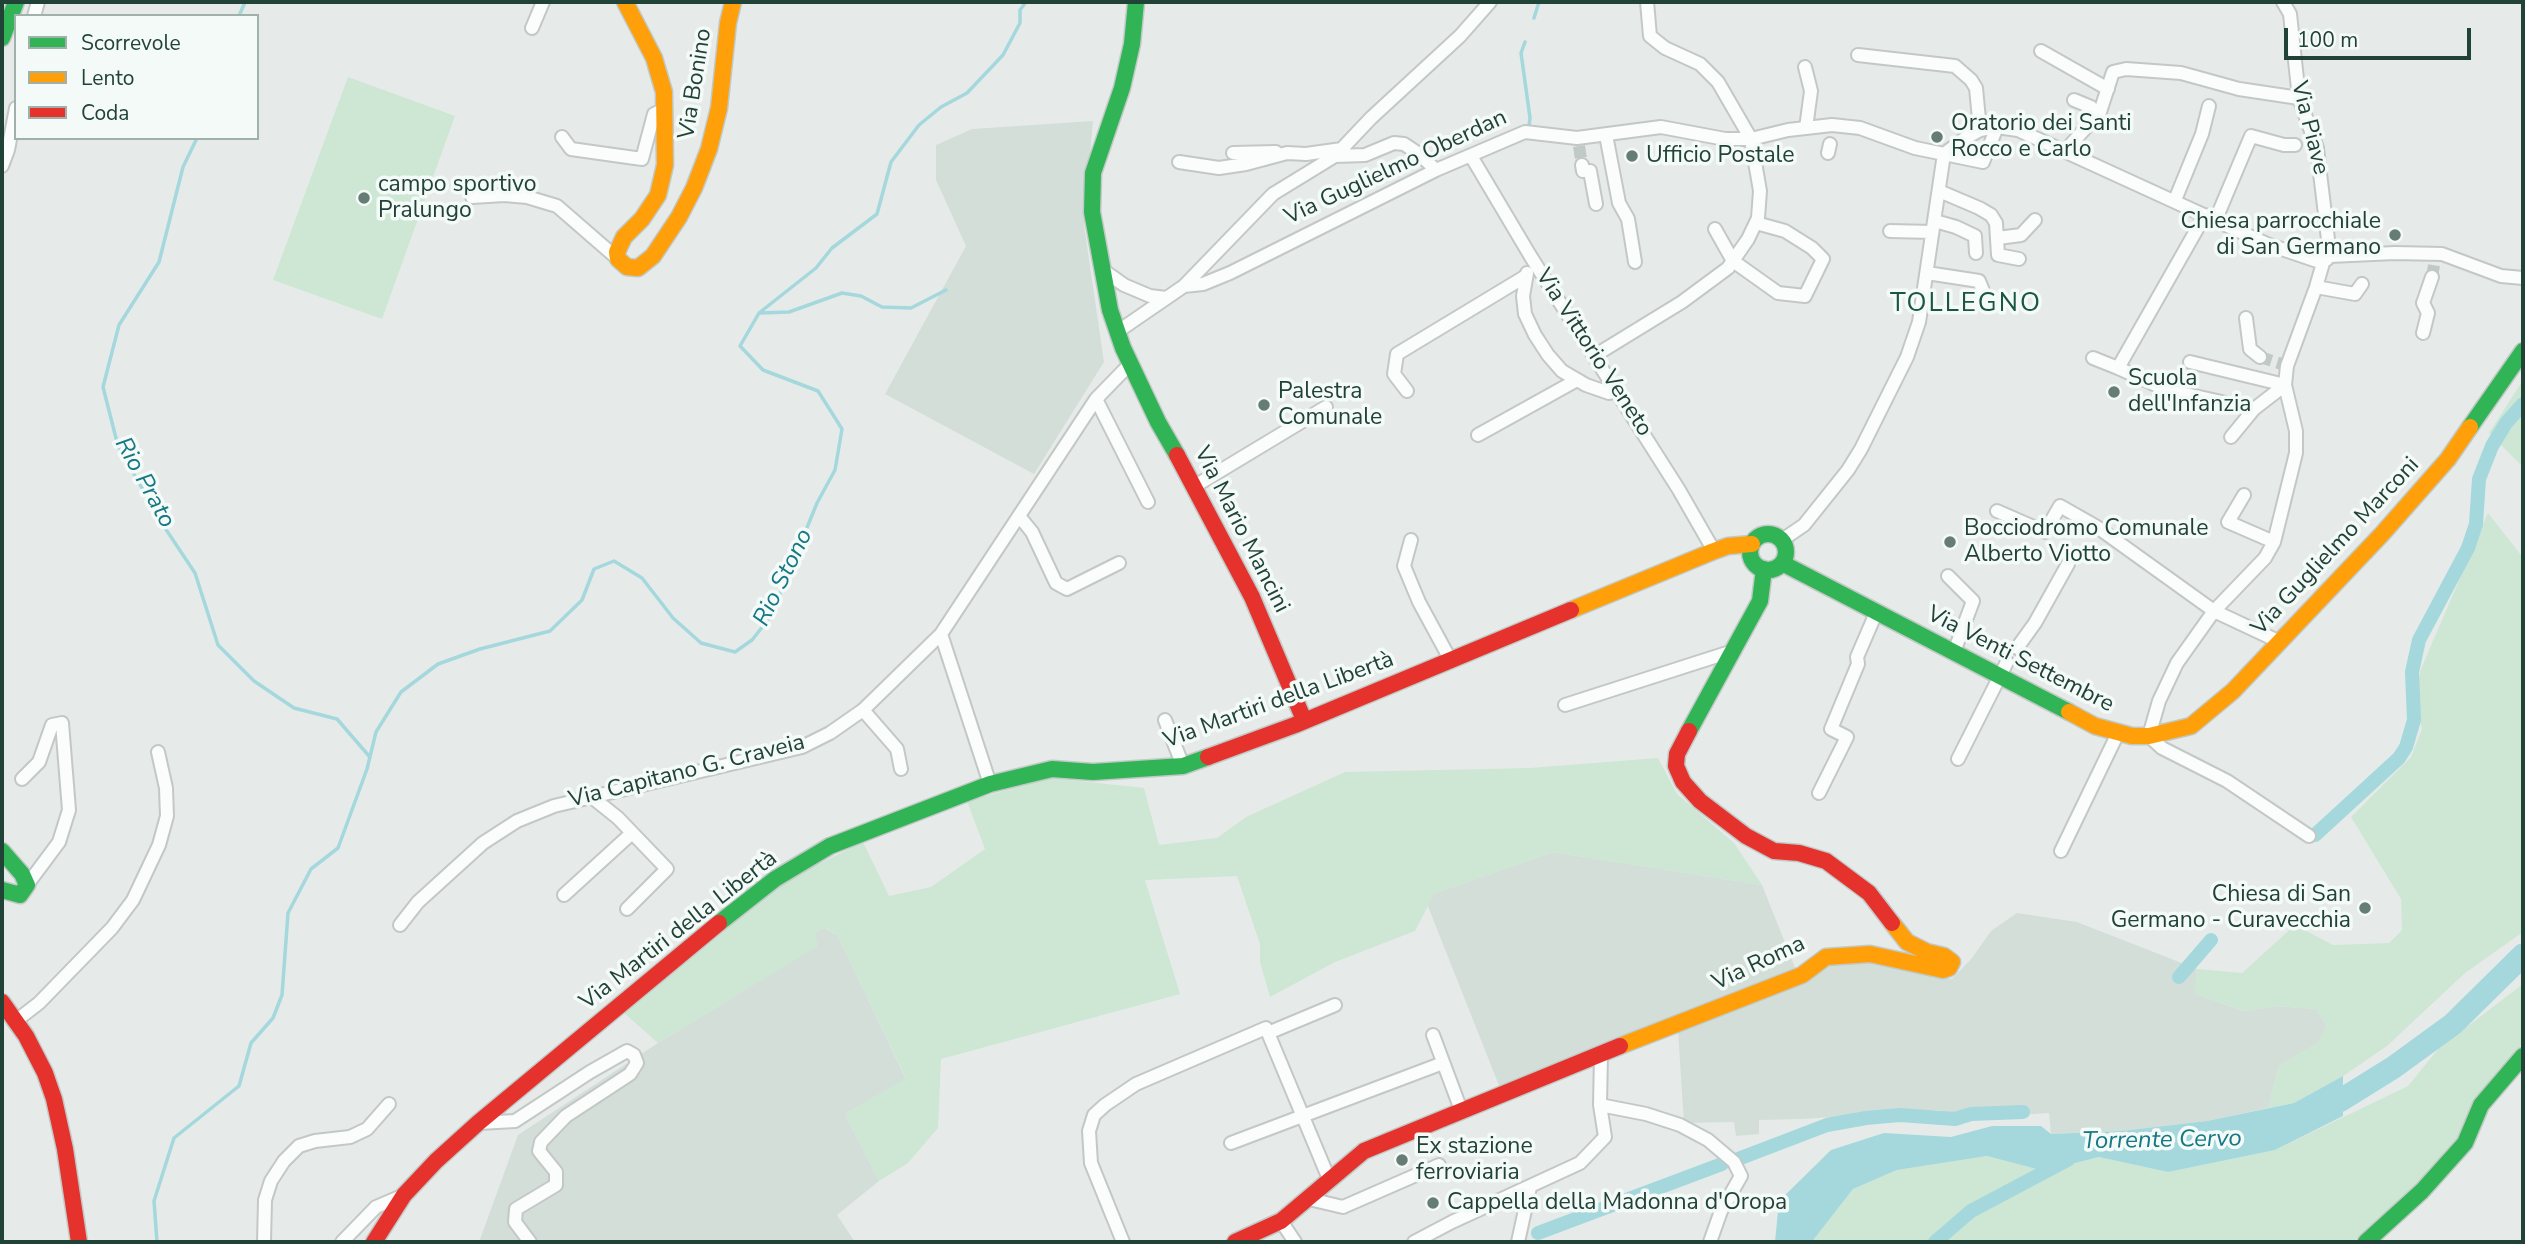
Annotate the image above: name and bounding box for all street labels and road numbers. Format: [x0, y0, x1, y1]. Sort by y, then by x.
street label: Via Bonino [674, 27, 718, 141]
street label: Via Piave [2284, 78, 2334, 178]
street label: Via Guglielmo Oberdan [1281, 104, 1511, 232]
street label: Via Vittorio Veneto [1529, 264, 1657, 442]
street label: Via Mario Mancini [1187, 442, 1295, 618]
street label: Via Guglielmo Marconi [2246, 452, 2426, 642]
street label: Via Venti Settembre [1922, 601, 2118, 719]
street label: Via Martiri della Libertà [1160, 647, 1398, 755]
street label: Via Capitano G. Craveia [566, 729, 808, 815]
street label: Via Martiri della Libertà [575, 845, 783, 1017]
street label: Via Roma [1708, 931, 1810, 997]

